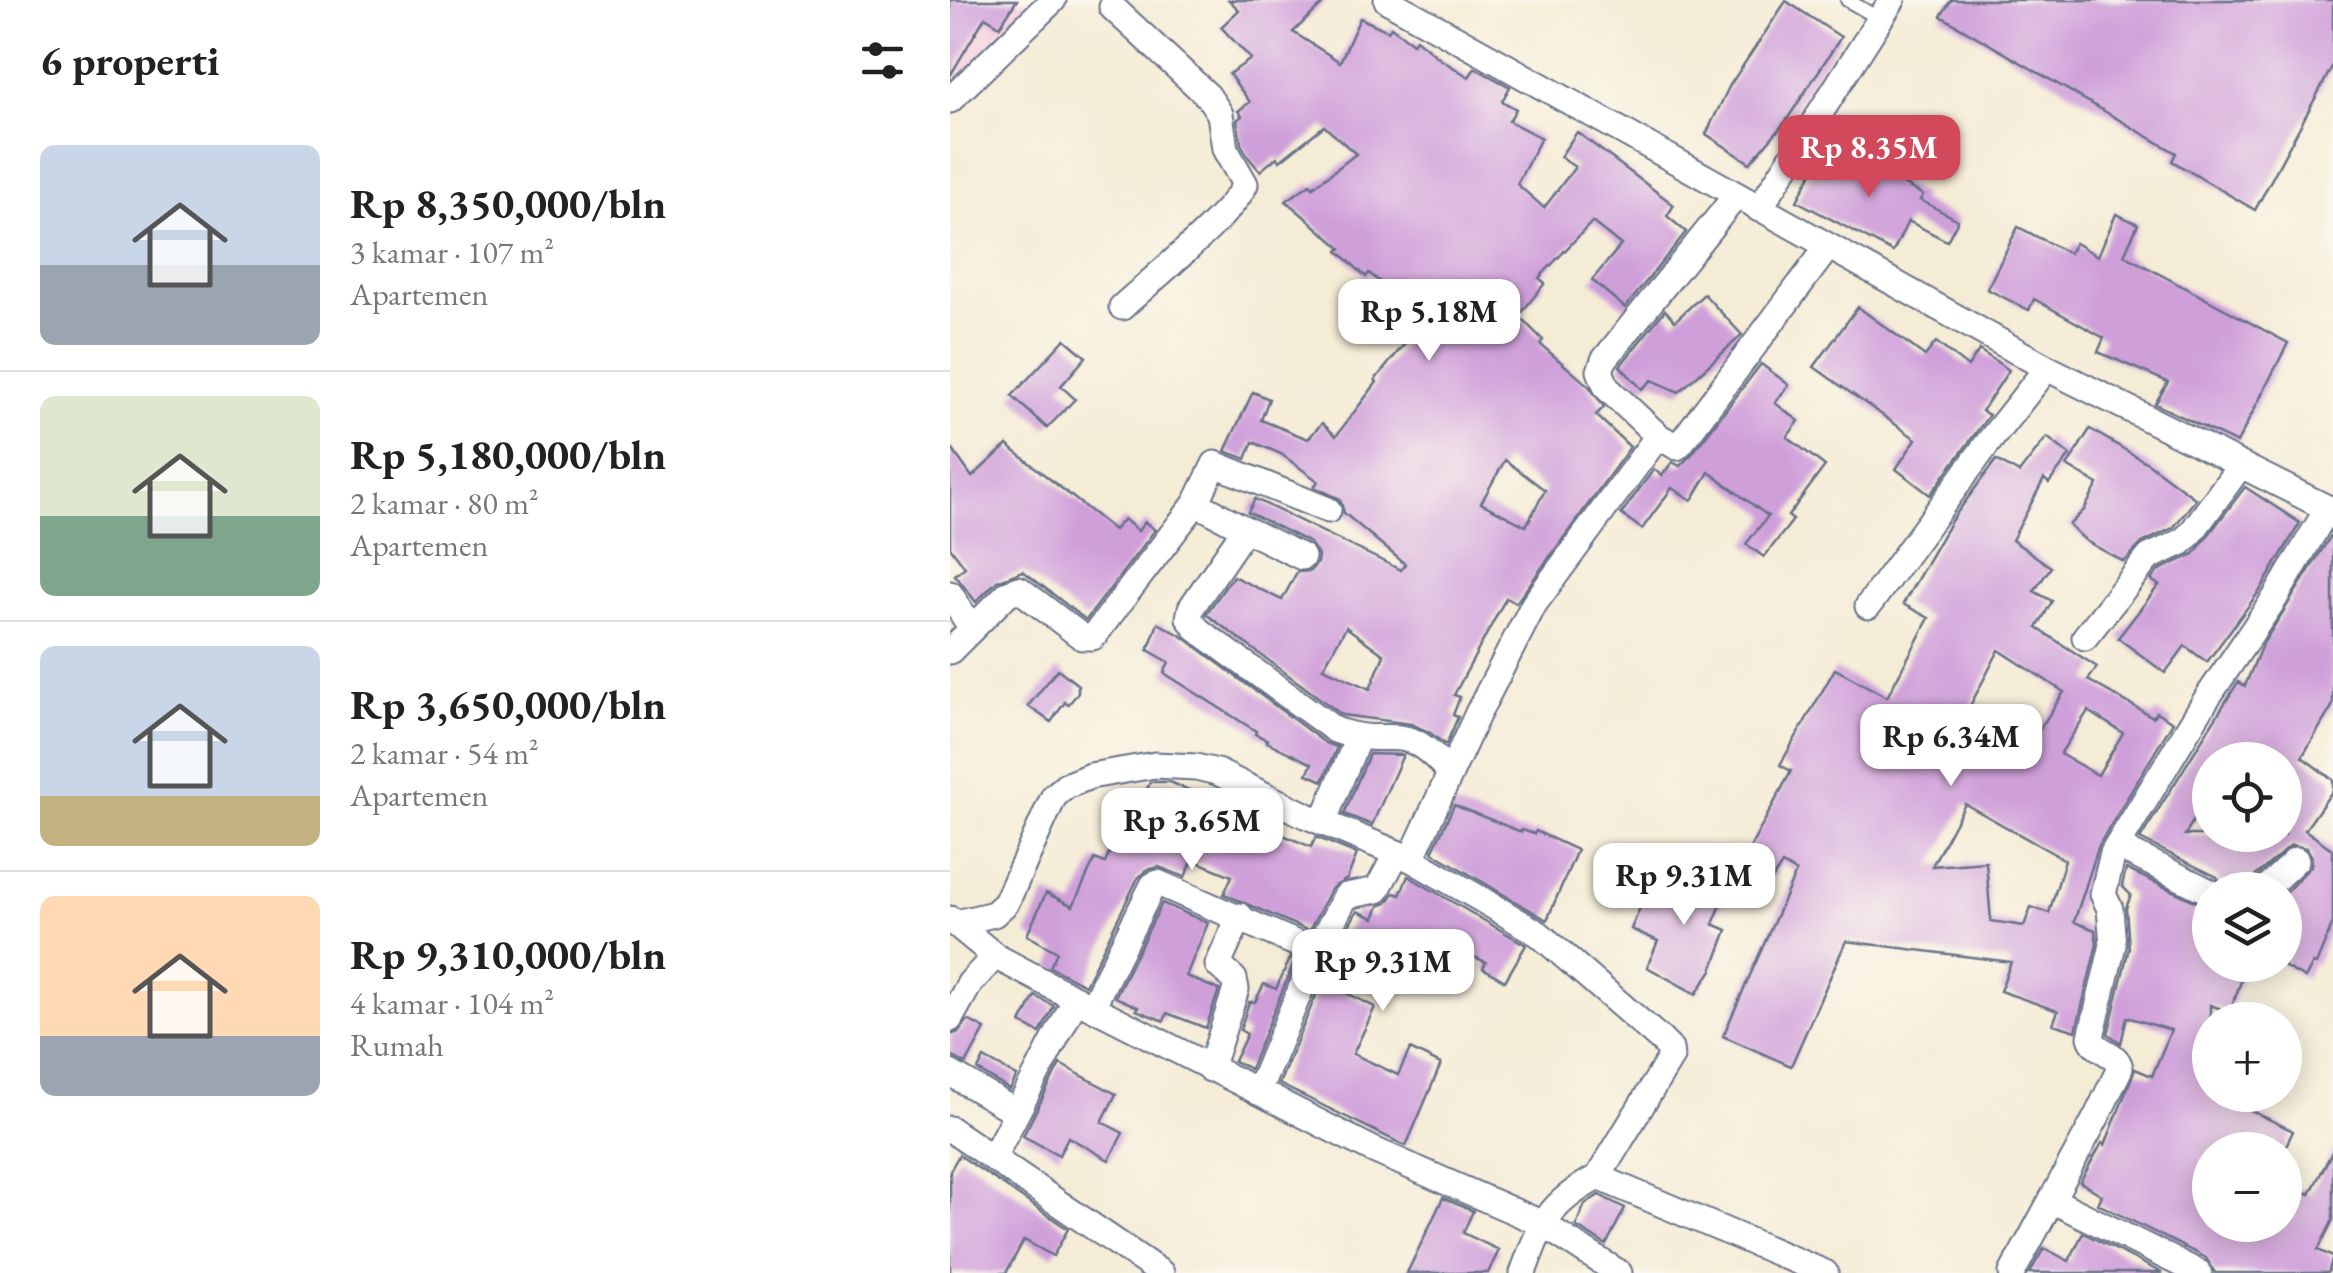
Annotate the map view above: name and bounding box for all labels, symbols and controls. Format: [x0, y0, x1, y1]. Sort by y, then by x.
text: 6 properti [40, 33, 220, 88]
icon: filters [855, 33, 910, 88]
pin: Rp 8.35M [1766, 115, 1972, 200]
text: Rp 8.35M [1800, 126, 1938, 168]
text: Rp 8,350,000/bln [350, 176, 666, 231]
icon: home [120, 185, 240, 305]
text: 3 kamar · 107 m² [350, 231, 554, 273]
text: Apartemen [350, 273, 488, 315]
pin: Rp 5.18M [1326, 279, 1532, 364]
text: Rp 5.18M [1360, 290, 1498, 332]
text: Rp 5,180,000/bln [350, 427, 666, 482]
icon: home [120, 436, 240, 556]
text: 2 kamar · 80 m² [350, 482, 539, 524]
text: Apartemen [350, 524, 488, 566]
text: Rp 3,650,000/bln [350, 677, 666, 732]
icon: home [120, 686, 240, 806]
pin: Rp 6.34M [1848, 704, 2054, 789]
text: Rp 6.34M [1882, 715, 2020, 757]
text: 2 kamar · 54 m² [350, 732, 539, 774]
map controls [2192, 742, 2302, 1242]
button: locate [2192, 742, 2302, 852]
text: Apartemen [350, 774, 488, 816]
pin: Rp 3.65M [1089, 788, 1295, 873]
text: Rp 3.65M [1123, 799, 1261, 841]
pin: Rp 9.31M [1581, 843, 1787, 928]
text: Rp 9.31M [1615, 854, 1753, 896]
button: layers [2192, 872, 2302, 982]
text: Rp 9,310,000/bln [350, 927, 666, 982]
pin: Rp 9.31M [1280, 929, 1486, 1014]
icon: home [120, 936, 240, 1056]
text: Rp 9.31M [1314, 940, 1452, 982]
text: 4 kamar · 104 m² [350, 982, 554, 1024]
button: + [2192, 1002, 2302, 1112]
text: Rumah [350, 1024, 444, 1066]
button: − [2192, 1132, 2302, 1242]

